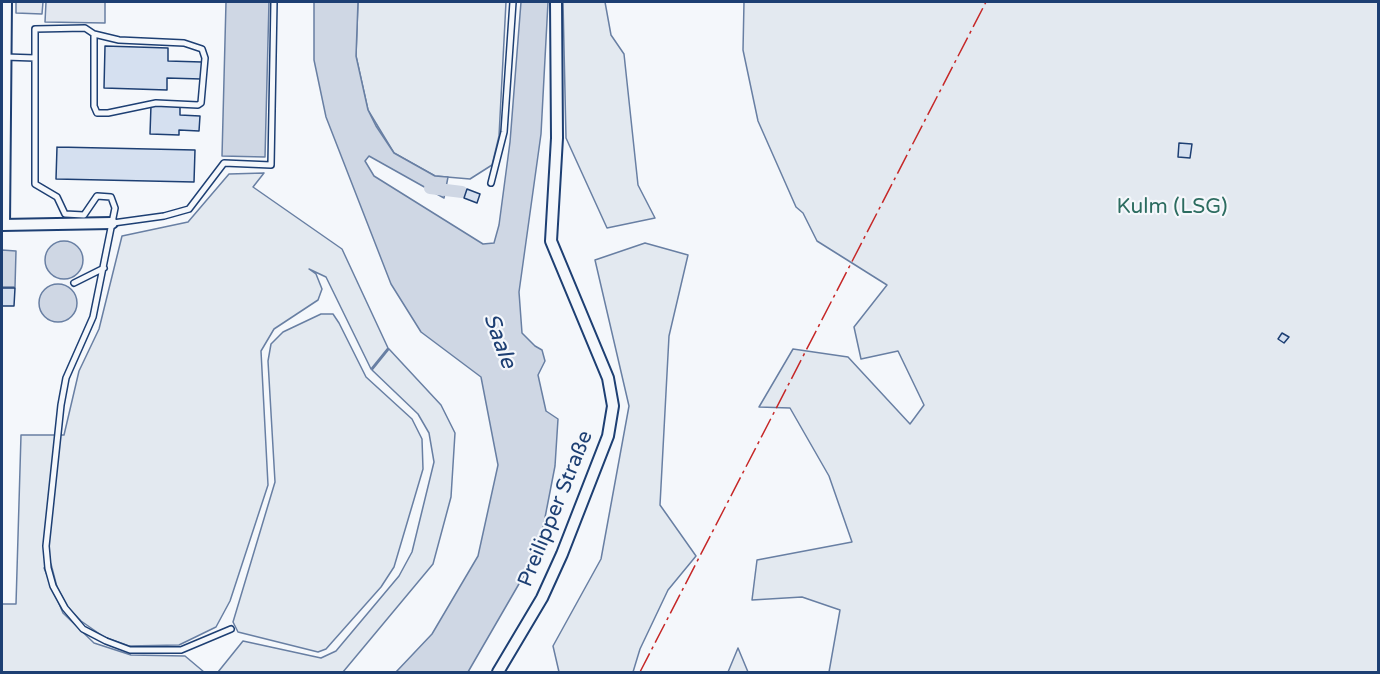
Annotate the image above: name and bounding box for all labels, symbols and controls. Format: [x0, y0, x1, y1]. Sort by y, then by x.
park label: Kulm (LSG) [1116, 194, 1228, 220]
water label: Saale [477, 310, 521, 372]
street label: Preilipper Straße [513, 427, 599, 591]

